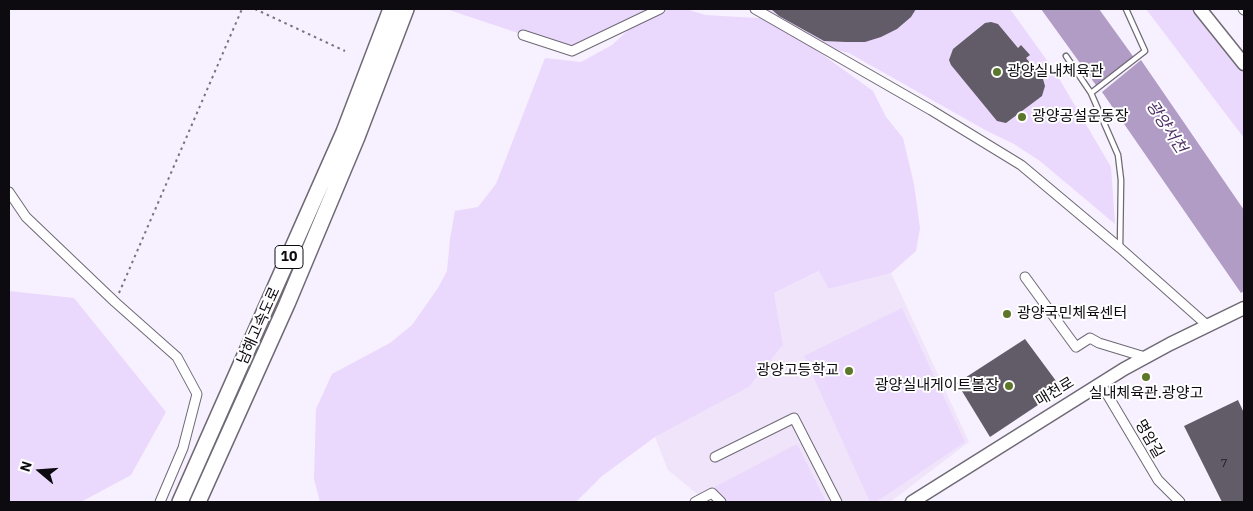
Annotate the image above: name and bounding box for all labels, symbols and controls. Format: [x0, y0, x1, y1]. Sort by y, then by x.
place label: 광양실내체육관 [1007, 63, 1104, 81]
marker: 광양실내체육관 [991, 66, 1003, 78]
water label: 광양서천 [1142, 97, 1190, 157]
place label: 광양공설운동장 [1032, 108, 1129, 126]
marker: 광양공설운동장 [1016, 111, 1028, 123]
road number: 10 [275, 246, 303, 268]
street label: 남해고속도로 [234, 285, 284, 367]
place label: 광양국민체육센터 [1017, 305, 1127, 323]
marker: 광양국민체육센터 [1001, 308, 1013, 320]
place label: 광양고등학교 [756, 362, 839, 380]
marker: 광양고등학교 [843, 365, 855, 377]
marker: 실내체육관.광양고 [1140, 371, 1152, 383]
street label: 매천로 [1033, 374, 1077, 410]
place label: 광양실내게이트볼장 [875, 377, 999, 395]
marker: 광양실내게이트볼장 [1003, 380, 1015, 392]
place label: 실내체육관.광양고 [1089, 385, 1203, 403]
street label: 명암길 [1131, 417, 1167, 461]
north arrow [15, 446, 65, 496]
house number: 7 [1220, 457, 1228, 471]
text: N [16, 459, 36, 474]

